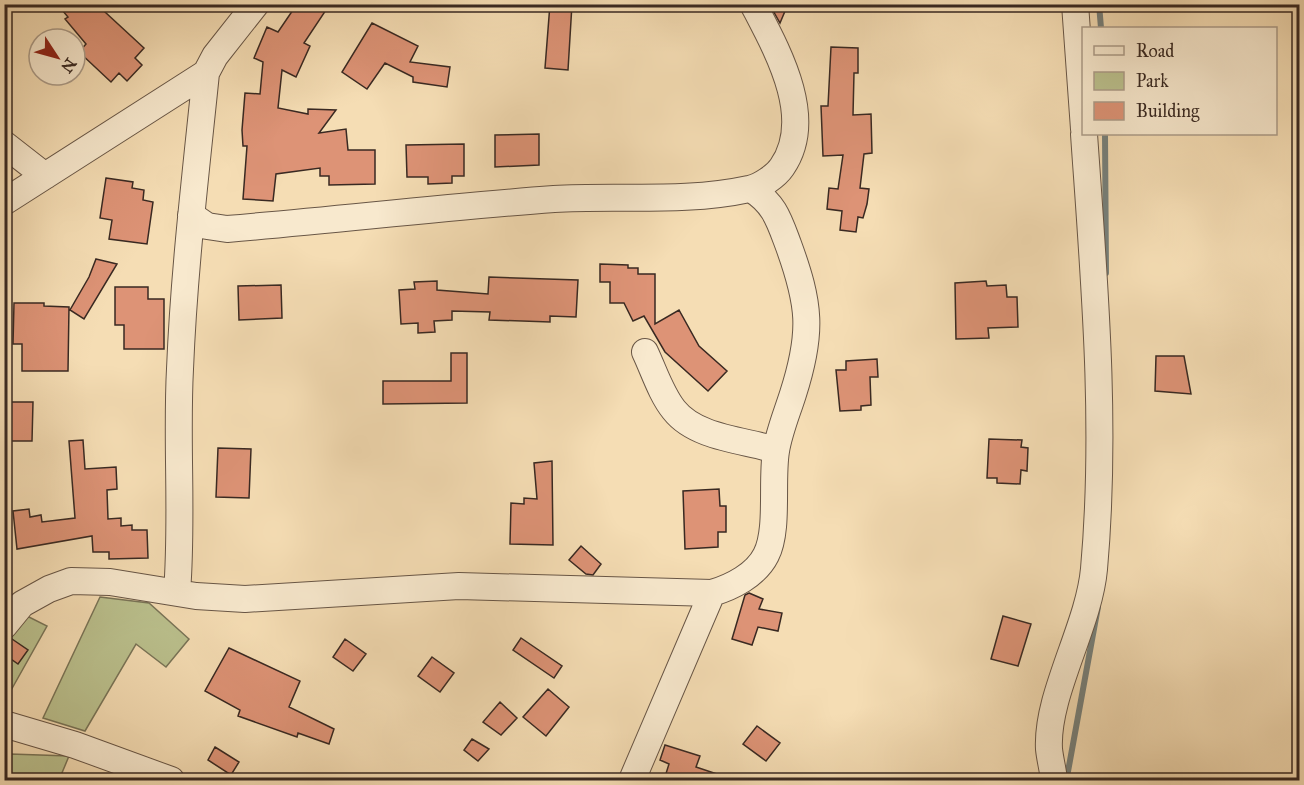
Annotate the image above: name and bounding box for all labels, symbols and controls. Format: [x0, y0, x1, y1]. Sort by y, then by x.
north arrow [27, 27, 87, 87]
legend [1082, 27, 1277, 135]
text: Road [1136, 40, 1174, 62]
text: N [57, 54, 80, 77]
text: Park [1136, 70, 1169, 92]
text: Building [1136, 100, 1200, 123]

